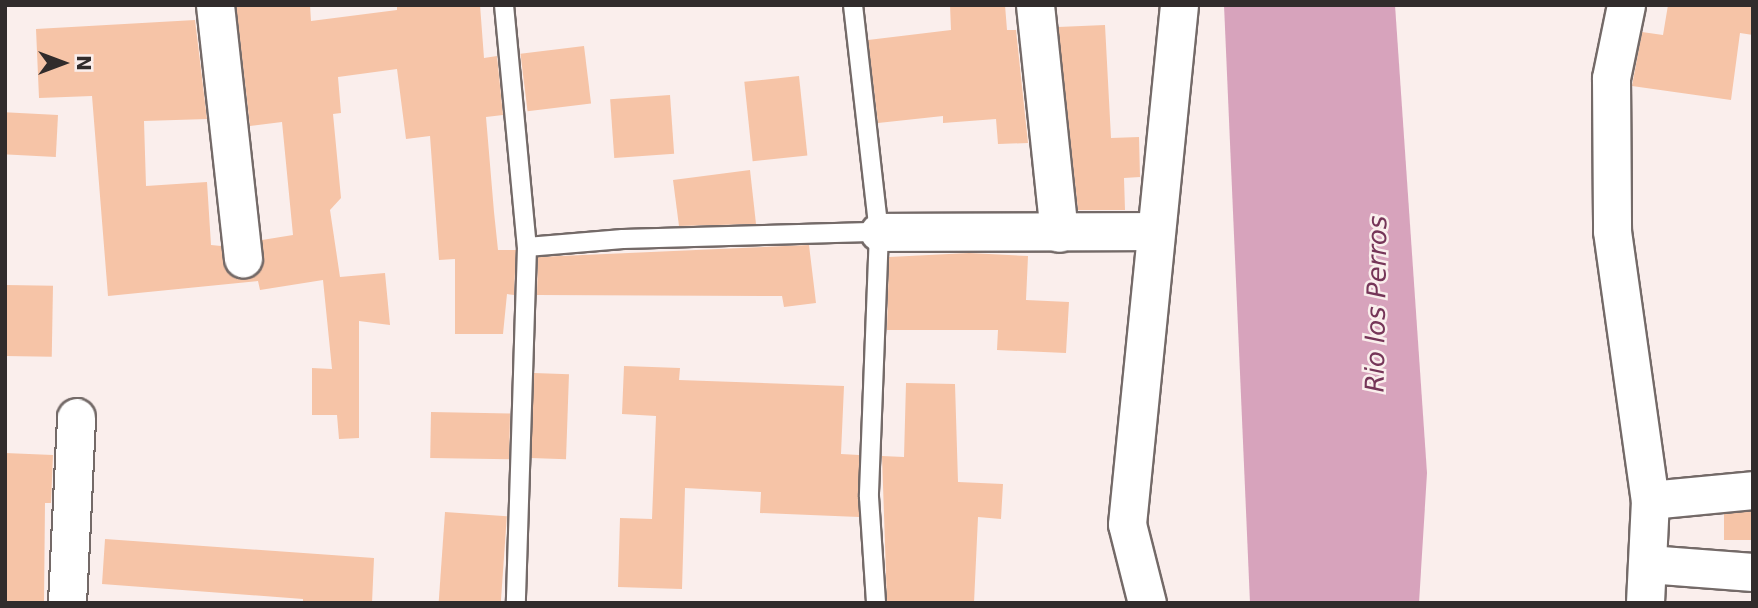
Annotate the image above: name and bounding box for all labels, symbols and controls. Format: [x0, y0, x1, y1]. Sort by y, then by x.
north arrow [28, 28, 98, 98]
text: N [73, 55, 95, 71]
water label: Rio los Perros [1360, 215, 1394, 393]

